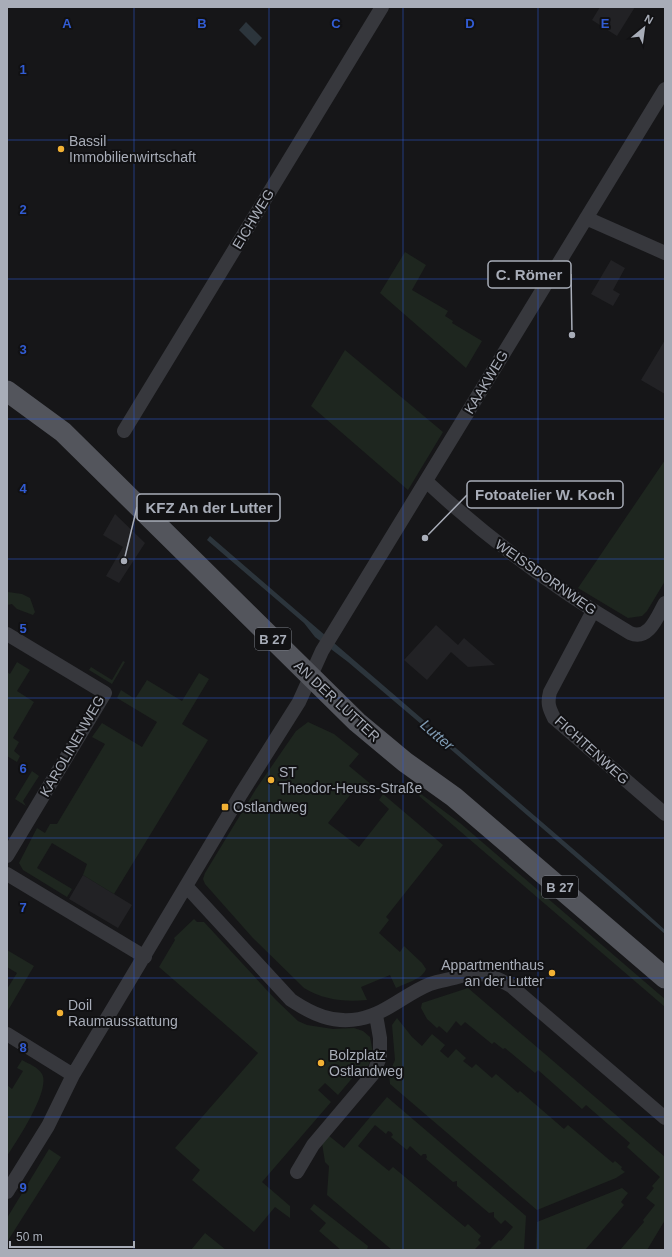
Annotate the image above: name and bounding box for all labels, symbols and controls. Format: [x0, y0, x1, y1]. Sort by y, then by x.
north arrow [624, 8, 664, 48]
text: N [642, 12, 655, 26]
text: A [62, 16, 72, 31]
text: B [197, 16, 207, 31]
text: C [331, 16, 341, 31]
text: D [465, 16, 475, 31]
text: E [601, 16, 610, 31]
text: 1 [19, 62, 27, 77]
place label: Bassil Immobilienwirtschaft [69, 133, 196, 165]
marker: Bassil Immobilienwirtschaft [56, 144, 66, 154]
street label: EICHWEG [229, 186, 277, 252]
text: 2 [19, 202, 27, 217]
callout: C. Römer [488, 261, 571, 288]
text: C. Römer [496, 266, 562, 283]
text: 3 [19, 342, 27, 357]
street label: KAAKWEG [461, 348, 511, 416]
text: 4 [19, 481, 27, 496]
callout: Fotoatelier W. Koch [467, 481, 623, 508]
text: Fotoatelier W. Koch [475, 486, 615, 503]
callout: KFZ An der Lutter [137, 494, 280, 521]
text: KFZ An der Lutter [146, 499, 273, 516]
street label: WEISSDORNWEG [492, 536, 600, 618]
text: 5 [19, 621, 27, 636]
road number: B 27 [255, 628, 291, 650]
street label: AN DER LUTTER [291, 657, 383, 745]
street label: KAROLINENWEG [36, 692, 108, 800]
street label: FICHTENWEG [552, 713, 632, 787]
water label: Lutter [417, 716, 458, 754]
text: 6 [19, 761, 27, 776]
place label: ST Theodor-Heuss-Straße [279, 764, 422, 796]
marker: ST Theodor-Heuss-Straße [266, 775, 276, 785]
place label: Ostlandweg [233, 799, 307, 815]
marker: Ostlandweg [220, 802, 230, 812]
road number: B 27 [542, 876, 578, 898]
text: 7 [19, 900, 27, 915]
place label: Appartmenthaus an der Lutter [441, 957, 544, 989]
marker: Appartmenthaus an der Lutter [547, 968, 557, 978]
place label: Doil Raumausstattung [68, 997, 178, 1029]
marker: Doil Raumausstattung [55, 1008, 65, 1018]
text: 8 [19, 1040, 27, 1055]
place label: Bolzplatz Ostlandweg [329, 1047, 403, 1079]
marker: Bolzplatz Ostlandweg [316, 1058, 326, 1068]
text: 9 [19, 1180, 27, 1195]
scale bar [10, 1223, 134, 1249]
text: 50 m [16, 1230, 43, 1244]

